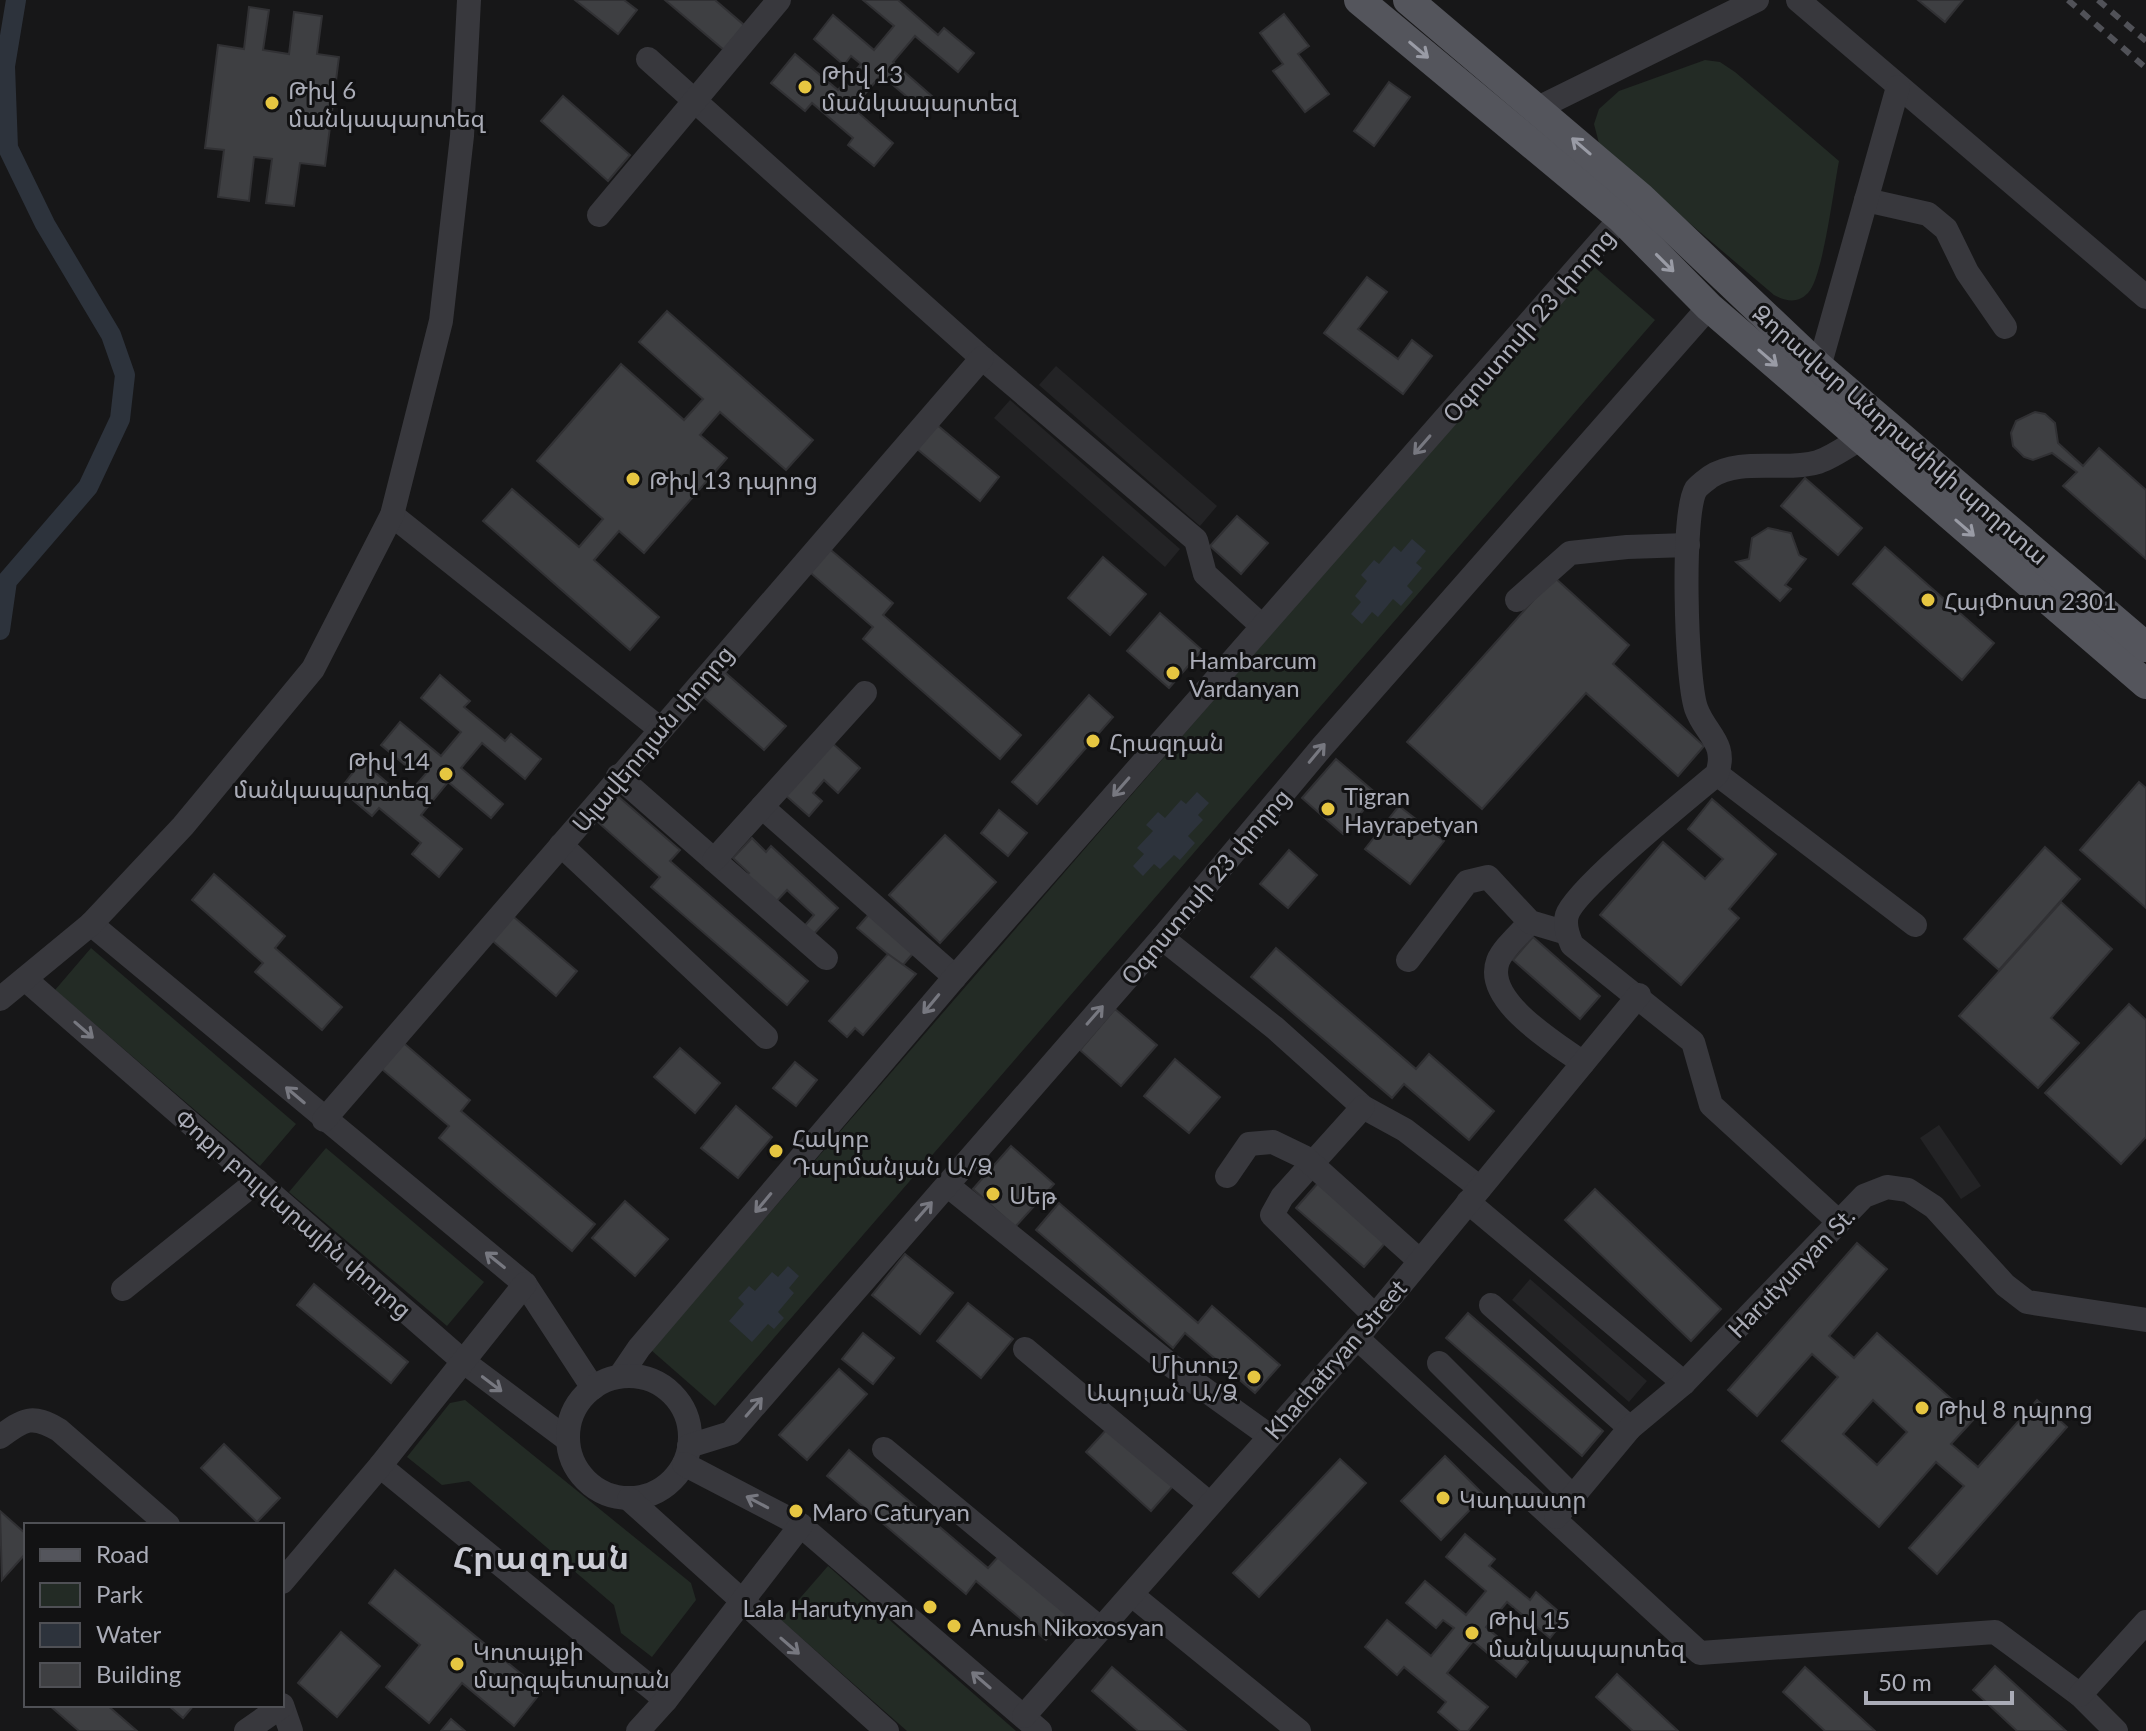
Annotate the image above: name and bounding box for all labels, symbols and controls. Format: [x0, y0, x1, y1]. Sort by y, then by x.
one-way arrow [1408, 41, 1428, 59]
place label: Թիվ 13 մանկապարտեզ [821, 59, 1019, 117]
place label: Թիվ 6 մանկապարտեզ [288, 75, 486, 133]
marker: Թիվ 13 մանկապարտեզ [796, 78, 814, 96]
marker: Թիվ 6 մանկապարտեզ [263, 94, 281, 112]
one-way arrow [1572, 137, 1592, 155]
street label: Օգոստոսի 23 փողոց [1436, 222, 1621, 428]
one-way arrow [1655, 253, 1674, 272]
street label: Զորավար Անդրանիկի պողոտա [1747, 298, 2055, 571]
one-way arrow [1757, 349, 1778, 367]
one-way arrow [1413, 434, 1431, 454]
place label: Թիվ 13 դպրոց [649, 465, 818, 495]
marker: Թիվ 13 դպրոց [624, 470, 642, 488]
one-way arrow [1954, 519, 1975, 537]
place label: ՀայՓոստ 2301 [1944, 586, 2117, 616]
marker: ՀայՓոստ 2301 [1919, 591, 1937, 609]
street label: Ալավերդյան փողոց [565, 639, 739, 838]
place label: Hambarcum Vardanyan [1189, 645, 1317, 702]
marker: Hambarcum Vardanyan [1164, 664, 1182, 682]
place label: Հրազդան [1109, 727, 1224, 757]
marker: Հրազդան [1084, 732, 1102, 750]
one-way arrow [1308, 743, 1326, 763]
place label: Թիվ 14 մանկապարտեզ [233, 746, 432, 804]
marker: Թիվ 14 մանկապարտեզ [437, 765, 455, 783]
one-way arrow [1112, 777, 1130, 797]
place label: Tigran Hayrapetyan [1344, 781, 1479, 838]
street label: Օգոստոսի 23 փողոց [1114, 782, 1296, 991]
marker: Tigran Hayrapetyan [1319, 800, 1337, 818]
one-way arrow [922, 994, 940, 1014]
one-way arrow [1086, 1005, 1104, 1026]
one-way arrow [73, 1021, 94, 1039]
one-way arrow [285, 1086, 305, 1104]
street label: Փոքր բուլվարային փողոց [169, 1102, 418, 1324]
place label: Հակոբ Դարմանյան Ա/Ձ [792, 1123, 993, 1181]
marker: Հակոբ Դարմանյան Ա/Ձ [767, 1142, 785, 1160]
place label: Սեթ [1009, 1180, 1058, 1210]
marker: Սեթ [984, 1185, 1002, 1203]
one-way arrow [754, 1192, 772, 1212]
street label: Harutyunyan St. [1722, 1201, 1860, 1343]
one-way arrow [915, 1202, 933, 1222]
one-way arrow [486, 1251, 506, 1269]
street label: Khachatryan Street [1258, 1273, 1412, 1445]
place label: Միտուշ Ապոյան Ա/Ձ [1086, 1349, 1238, 1407]
marker: Միտուշ Ապոյան Ա/Ձ [1245, 1368, 1263, 1386]
one-way arrow [481, 1375, 503, 1392]
place label: Թիվ 8 դպրոց [1938, 1394, 2093, 1424]
one-way arrow [745, 1398, 763, 1418]
marker: Թիվ 8 դպրոց [1913, 1399, 1931, 1417]
place label: Կադաստր [1459, 1484, 1587, 1514]
marker: Կադաստր [1434, 1489, 1452, 1507]
one-way arrow [745, 1493, 769, 1509]
place label: Maro Caturyan [812, 1497, 970, 1526]
marker: Maro Caturyan [787, 1502, 805, 1520]
legend [24, 1523, 284, 1707]
district label: Հրազդան [453, 1537, 631, 1576]
text: Road [96, 1539, 149, 1568]
text: Park [96, 1579, 144, 1608]
place label: Lala Harutynyan [742, 1593, 914, 1622]
marker: Lala Harutynyan [921, 1598, 939, 1616]
place label: Թիվ 15 մանկապարտեզ [1488, 1605, 1686, 1663]
place label: Anush Nikoxosyan [970, 1612, 1164, 1641]
marker: Anush Nikoxosyan [945, 1617, 963, 1635]
text: Water [96, 1619, 161, 1648]
marker: Թիվ 15 մանկապարտեզ [1463, 1624, 1481, 1642]
place label: Կոտայքի մարզպետարան [473, 1636, 670, 1694]
one-way arrow [779, 1637, 799, 1655]
marker: Կոտայքի մարզպետարան [448, 1655, 466, 1673]
scale bar [1866, 1655, 2012, 1705]
text: Building [96, 1659, 181, 1688]
text: 50 m [1878, 1667, 1932, 1696]
one-way arrow [972, 1671, 992, 1689]

